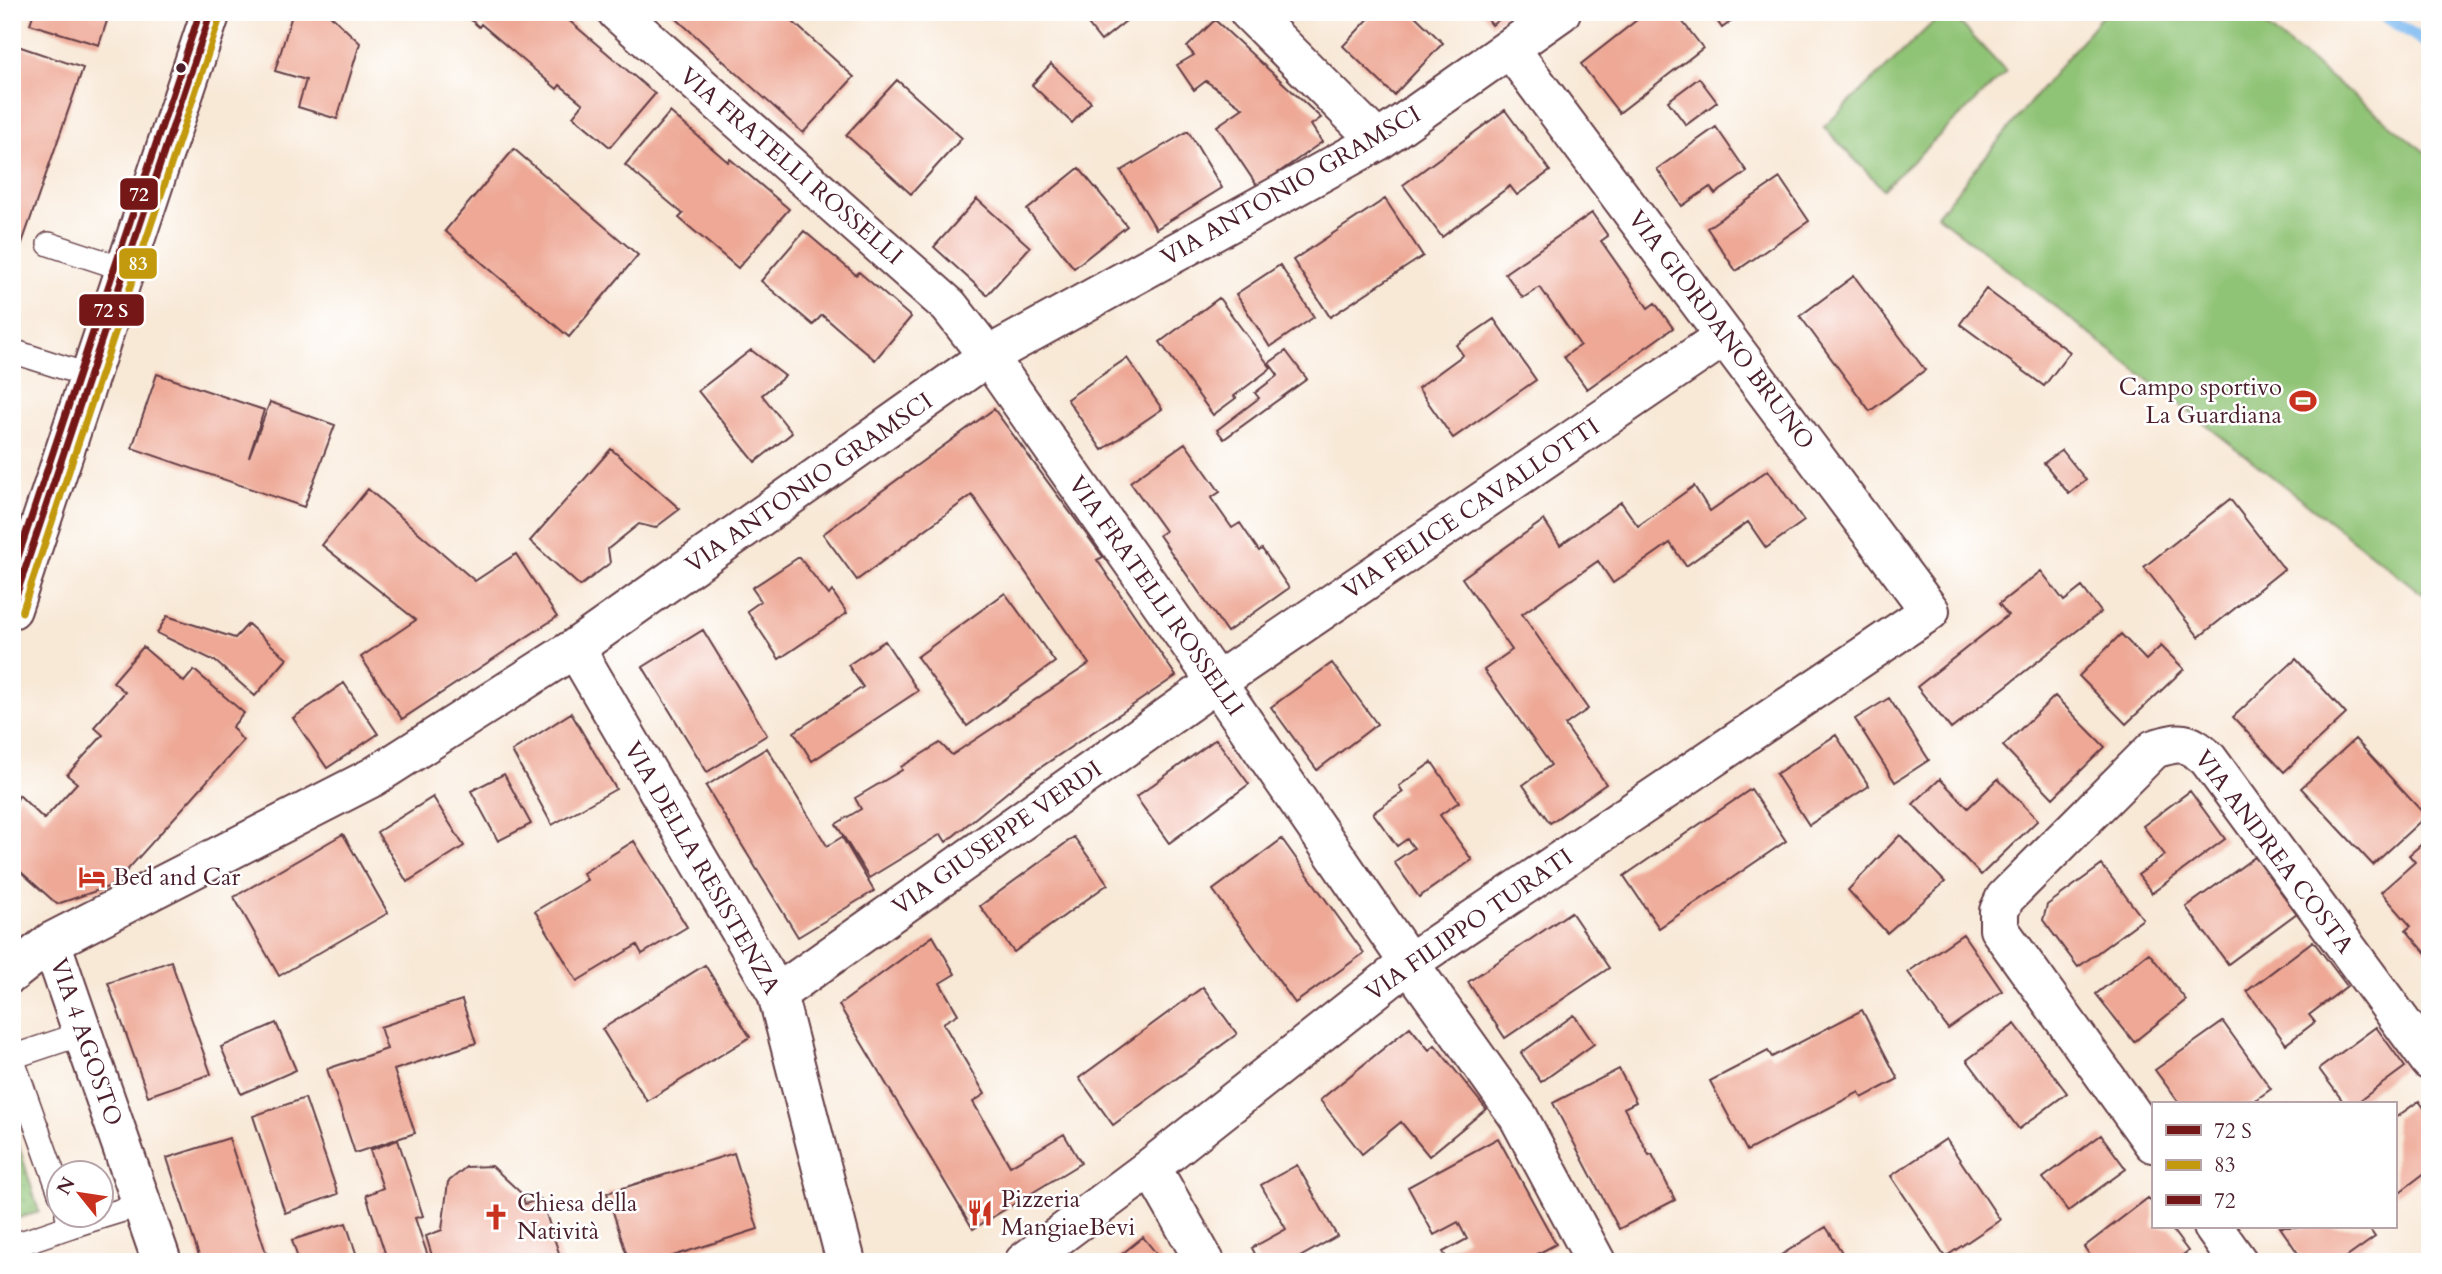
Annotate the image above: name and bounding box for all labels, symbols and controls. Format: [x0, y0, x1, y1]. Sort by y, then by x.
street label: VIA FRATELLI ROSSELLI [672, 60, 910, 272]
unlabelled marker [174, 61, 188, 75]
street label: VIA ANTONIO GRAMSCI [1155, 98, 1427, 274]
line badge: 72 [119, 177, 159, 211]
text: 72 [129, 182, 149, 208]
street label: VIA GIORDANO BRUNO [1620, 204, 1822, 456]
line badge: 83 [118, 247, 158, 280]
text: 83 [128, 251, 148, 277]
line badge: 72 S [78, 293, 145, 327]
text: 72 S [94, 298, 128, 324]
place label: Campo sportivo La Guardiana [2119, 371, 2283, 432]
street label: VIA ANTONIO GRAMSCI [679, 385, 939, 581]
sports icon: Campo sportivo La Guardiana [2288, 386, 2318, 416]
street label: VIA FELICE CAVALLOTTI [1336, 410, 1606, 608]
street label: VIA FRATELLI ROSSELLI [1060, 469, 1252, 723]
street label: VIA DELLA RESISTENZA [616, 735, 788, 1001]
street label: VIA ANDREA COSTA [2186, 743, 2362, 961]
street label: VIA GIUSEPPE VERDI [885, 753, 1109, 923]
street label: VIA FILIPPO TURATI [1359, 841, 1579, 1009]
place label: Bed and Car [113, 861, 240, 894]
hotel icon: Bed and Car [77, 862, 107, 892]
street label: VIA 4 AGOSTO [42, 954, 130, 1130]
legend [2152, 1102, 2396, 1228]
text: 72 S [2214, 1117, 2252, 1146]
text: 83 [2214, 1151, 2236, 1180]
north arrow [46, 1158, 116, 1228]
text: N [51, 1172, 82, 1200]
place label: Pizzeria MangiaeBevi [1001, 1183, 1135, 1244]
place label: Chiesa della Natività [517, 1187, 638, 1248]
text: 72 [2214, 1187, 2236, 1216]
restaurant icon: Pizzeria MangiaeBevi [965, 1198, 995, 1228]
church icon: Chiesa della Natività [481, 1202, 511, 1232]

